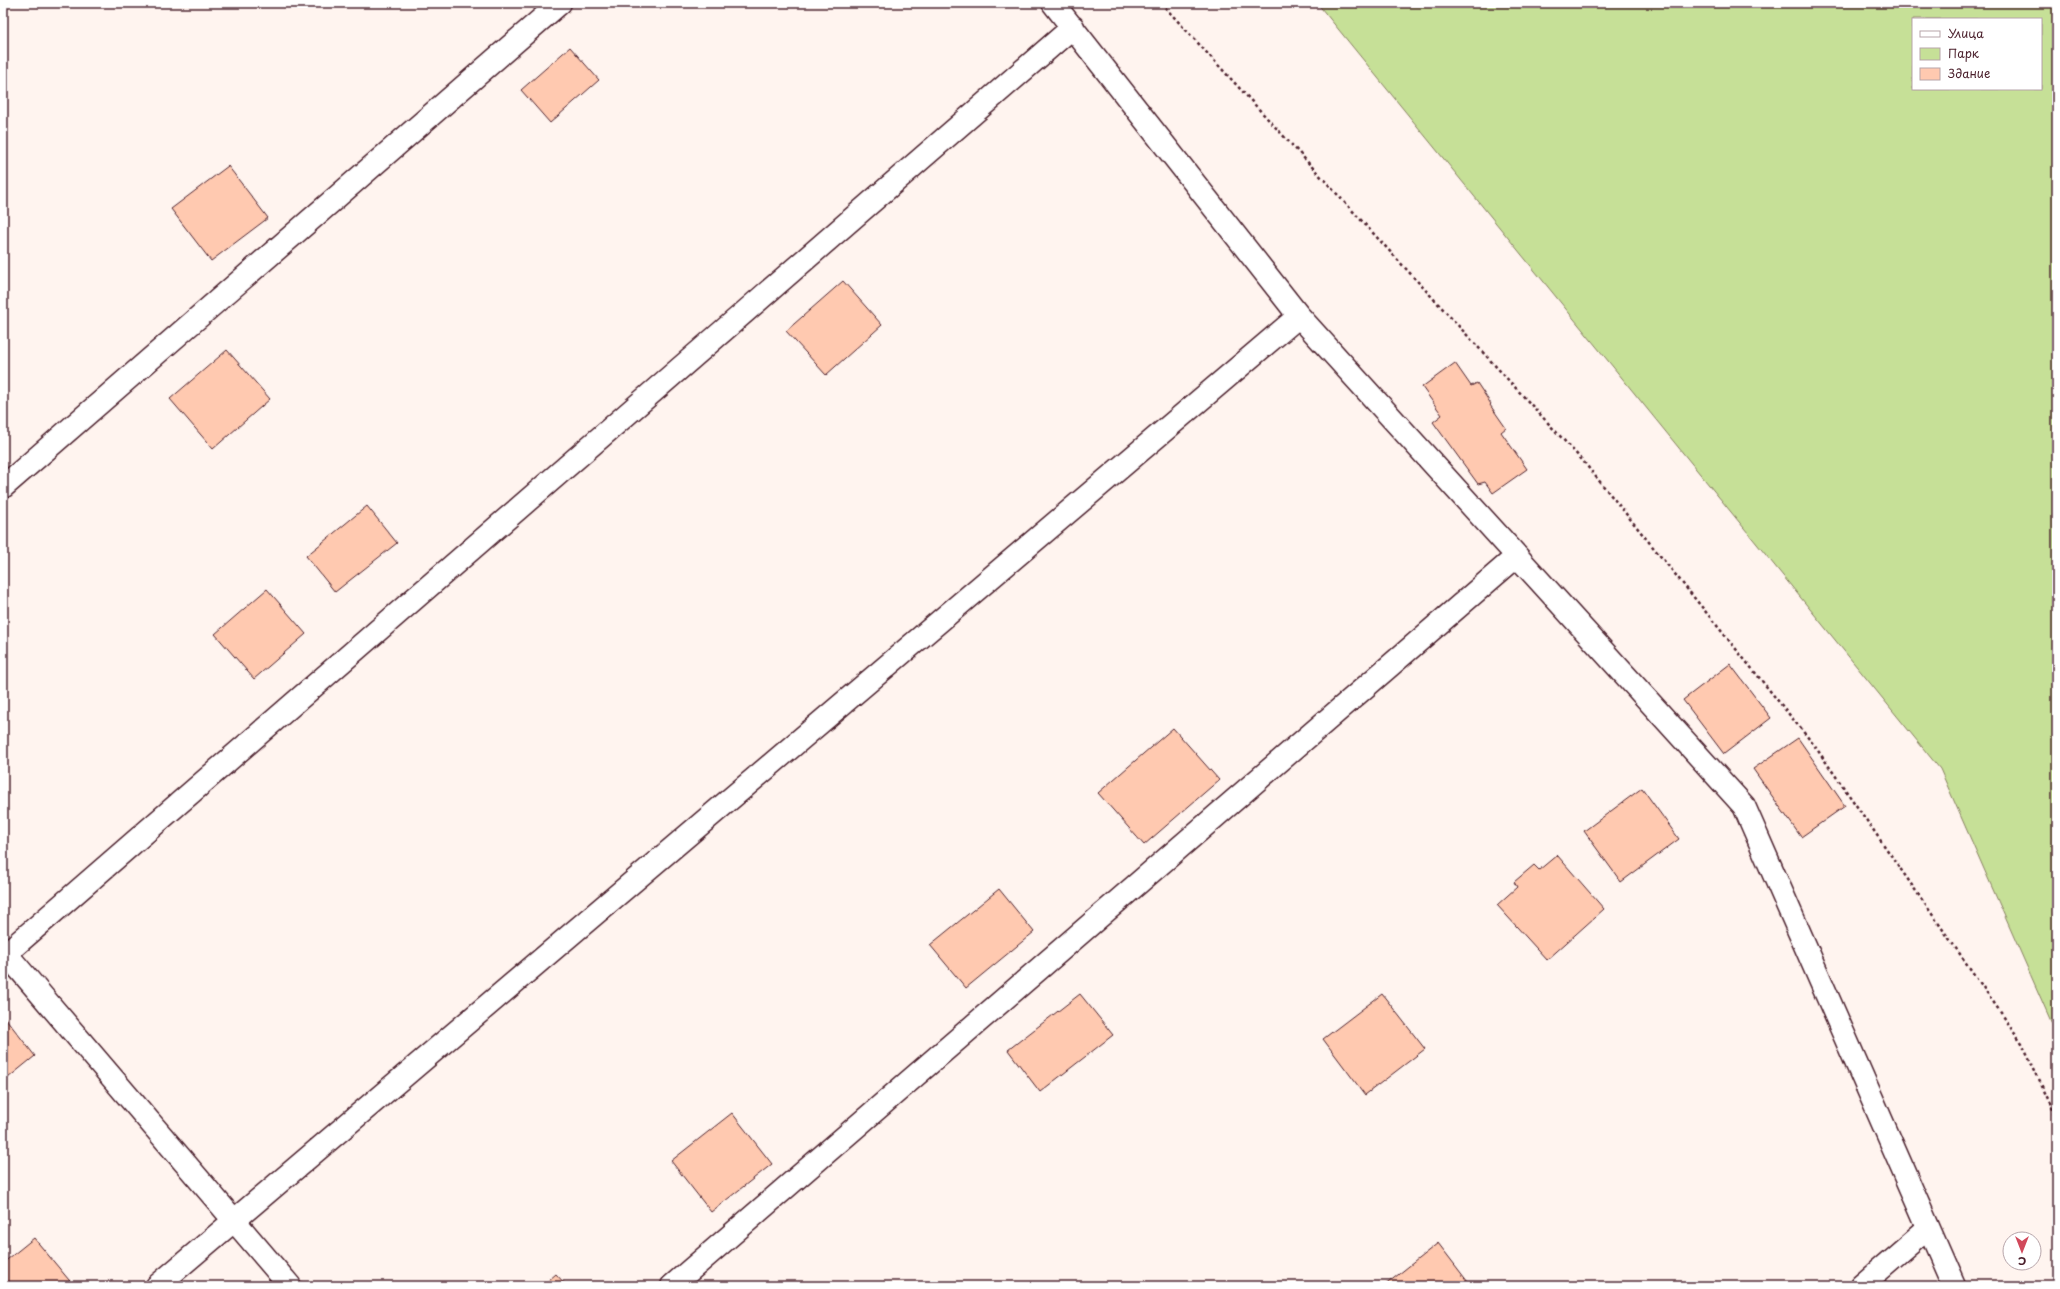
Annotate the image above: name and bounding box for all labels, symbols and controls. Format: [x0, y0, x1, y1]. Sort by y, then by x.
legend [1912, 18, 2042, 90]
text: Улица [1948, 24, 1984, 42]
text: Парк [1948, 44, 1980, 62]
text: Здание [1948, 64, 1990, 82]
north arrow [2002, 1231, 2042, 1271]
text: С [2018, 1253, 2026, 1270]

